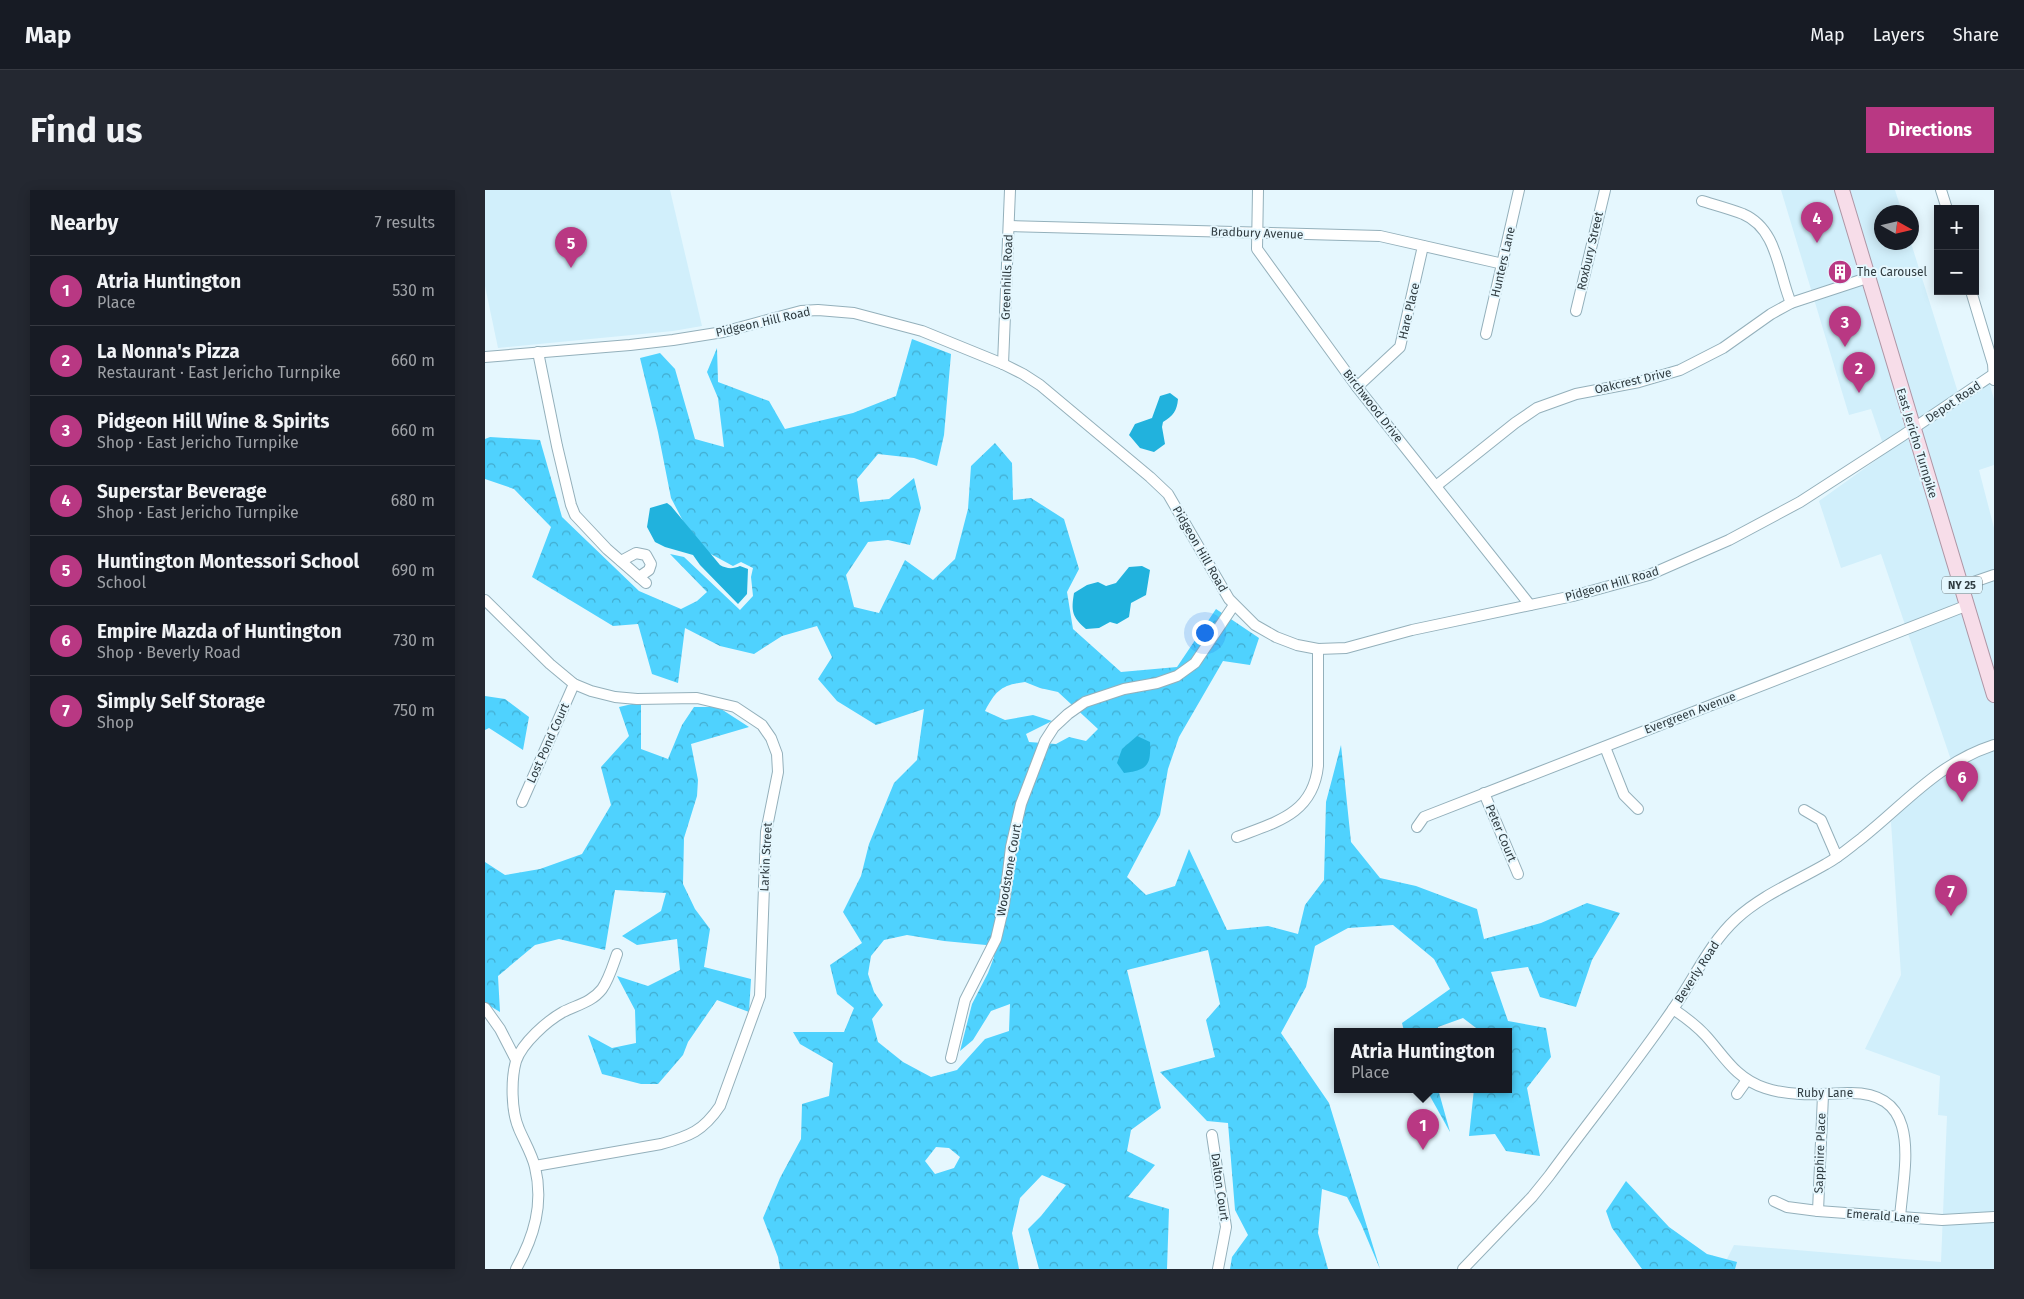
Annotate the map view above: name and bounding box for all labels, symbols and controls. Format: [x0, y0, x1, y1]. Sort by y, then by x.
text: Map [25, 21, 71, 49]
text: Map [1810, 24, 1845, 46]
text: Layers [1873, 24, 1925, 46]
text: Share [1953, 24, 1999, 46]
button: Directions [1866, 107, 1994, 153]
text: Find us [30, 109, 142, 151]
pin: 4 [1801, 202, 1833, 243]
north arrow [1874, 205, 1919, 250]
map controls [1934, 205, 1979, 295]
button: + [1934, 205, 1979, 250]
text: Nearby [50, 210, 118, 236]
street label: Roxbury Street [1574, 210, 1606, 292]
text: 7 results [375, 213, 435, 232]
street label: Bradbury Avenue [1210, 224, 1304, 242]
street label: Hunters Lane [1488, 225, 1518, 299]
pin: 5 [555, 227, 587, 268]
street label: Greenhills Road [999, 234, 1015, 320]
button: − [1934, 250, 1979, 295]
building icon: The Carousel [1827, 259, 1853, 285]
place label: The Carousel [1857, 265, 1927, 279]
text: Atria Huntington [97, 270, 241, 293]
text: 1 [62, 281, 70, 300]
text: 530 m [392, 281, 435, 300]
street label: Hare Place [1396, 281, 1422, 341]
text: Place [97, 293, 136, 312]
street label: Pidgeon Hill Road [714, 304, 812, 340]
pin: 3 [1829, 306, 1861, 347]
text: La Nonna's Pizza [97, 340, 240, 363]
text: 2 [62, 351, 70, 370]
text: 660 m [391, 351, 435, 370]
pin: 2 [1843, 352, 1875, 393]
text: Restaurant · East Jericho Turnpike [97, 363, 341, 382]
street label: Oakcrest Drive [1593, 365, 1673, 397]
street label: Birchwood Drive [1340, 367, 1406, 445]
street label: Depot Road [1923, 378, 1983, 426]
street label: East Jericho Turnpike [1894, 386, 1940, 500]
text: Pidgeon Hill Wine & Spirits [97, 410, 329, 433]
text: 3 [62, 421, 70, 440]
text: 660 m [391, 421, 435, 440]
text: Shop · East Jericho Turnpike [97, 433, 299, 452]
text: Superstar Beverage [97, 480, 267, 503]
text: 4 [61, 491, 71, 510]
text: 680 m [391, 491, 435, 510]
text: Shop · East Jericho Turnpike [97, 503, 299, 522]
street label: Pidgeon Hill Road [1170, 504, 1230, 594]
text: Huntington Montessori School [97, 550, 359, 573]
text: 5 [62, 561, 70, 580]
text: 690 m [391, 561, 435, 580]
street label: Pidgeon Hill Road [1564, 564, 1660, 604]
text: School [97, 573, 146, 592]
road number: NY 25 [1942, 576, 1982, 594]
text: Empire Mazda of Huntington [97, 620, 342, 643]
your location [1192, 620, 1218, 646]
text: 6 [61, 631, 71, 650]
text: 730 m [393, 631, 435, 650]
text: Shop · Beverly Road [97, 643, 241, 662]
street label: Evergreen Avenue [1642, 689, 1738, 737]
text: Simply Self Storage [97, 690, 265, 713]
street label: Lost Pond Court [524, 700, 572, 785]
text: 7 [62, 701, 70, 720]
text: 750 m [393, 701, 435, 720]
text: Shop [97, 713, 134, 732]
pin: 6 [1946, 761, 1978, 802]
street label: Peter Court [1483, 802, 1520, 864]
street label: Larkin Street [757, 821, 775, 892]
street label: Woodstone Court [994, 822, 1024, 917]
pin: 7 [1935, 875, 1967, 916]
street label: Beverly Road [1672, 938, 1722, 1006]
popup [1334, 1028, 1512, 1093]
text: Atria Huntington [1351, 1040, 1495, 1063]
text: Place [1351, 1063, 1389, 1082]
street label: Ruby Lane [1797, 1086, 1853, 1100]
pin: 1 [1407, 1109, 1439, 1150]
street label: Sapphire Place [1812, 1112, 1828, 1194]
street label: Dalton Court [1208, 1152, 1232, 1222]
street label: Emerald Lane [1846, 1206, 1920, 1226]

